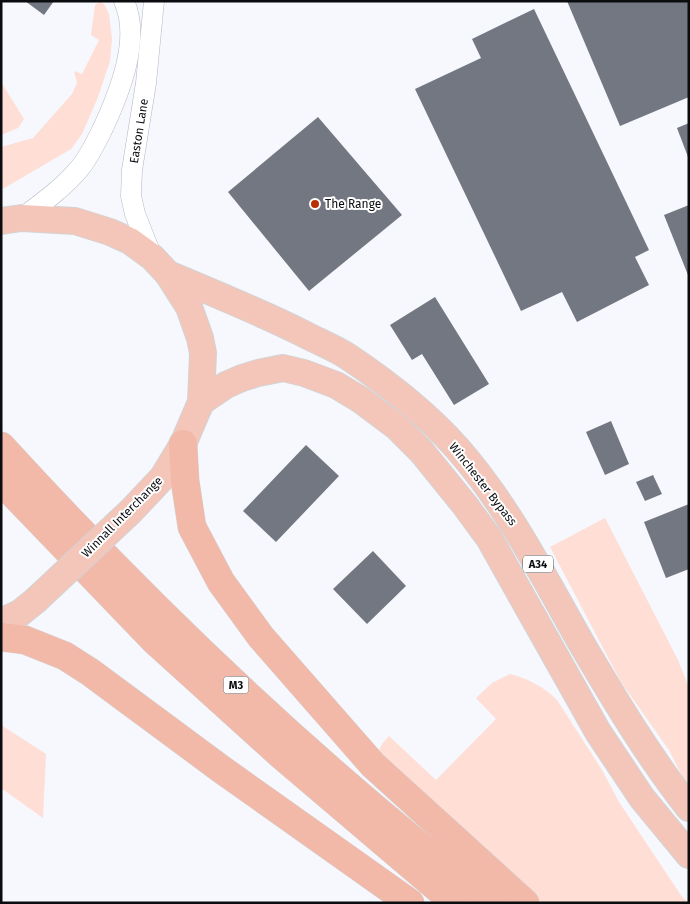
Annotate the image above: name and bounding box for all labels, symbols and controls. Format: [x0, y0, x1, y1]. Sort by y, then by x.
street label: Easton Lane [127, 97, 151, 165]
place label: The Range [325, 197, 381, 211]
marker: The Range [309, 198, 321, 210]
street label: Winchester Bypass [446, 440, 520, 529]
street label: Winnall Interchange [79, 474, 165, 560]
road number: A34 [523, 556, 553, 572]
road number: M3 [224, 676, 248, 694]

